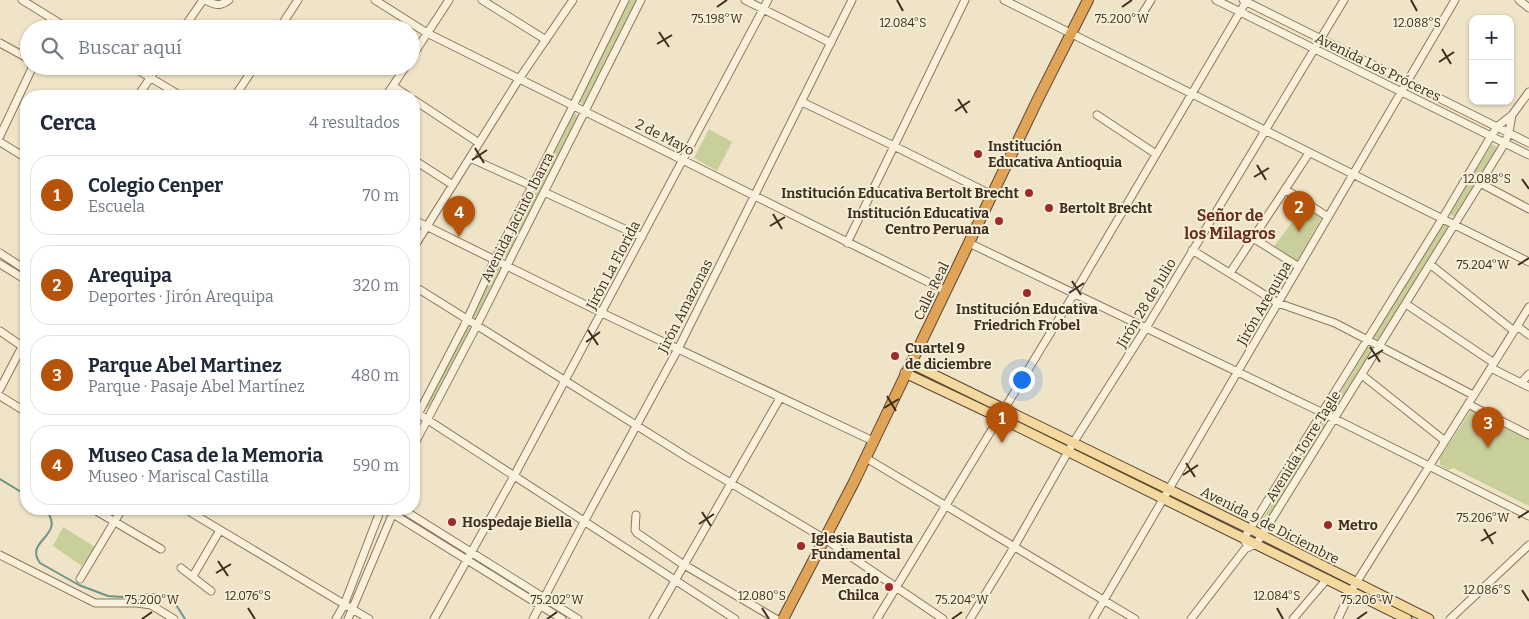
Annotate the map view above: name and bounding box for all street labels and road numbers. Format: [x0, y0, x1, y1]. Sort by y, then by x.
street label: Avenida Los Próceres [1312, 30, 1443, 105]
street label: 2 de Mayo [632, 115, 697, 160]
street label: Avenida Jacinto Ibarra [477, 149, 558, 285]
street label: Jirón La Florida [582, 218, 644, 313]
street label: Jirón 28 de Julio [1113, 255, 1180, 352]
street label: Jirón Amazonas [654, 256, 716, 357]
street label: Jirón Arequipa [1233, 258, 1296, 349]
street label: Calle Real [910, 259, 953, 323]
street label: Avenida Torre Tagle [1262, 388, 1345, 505]
street label: Avenida 9 de Diciembre [1198, 483, 1342, 568]

